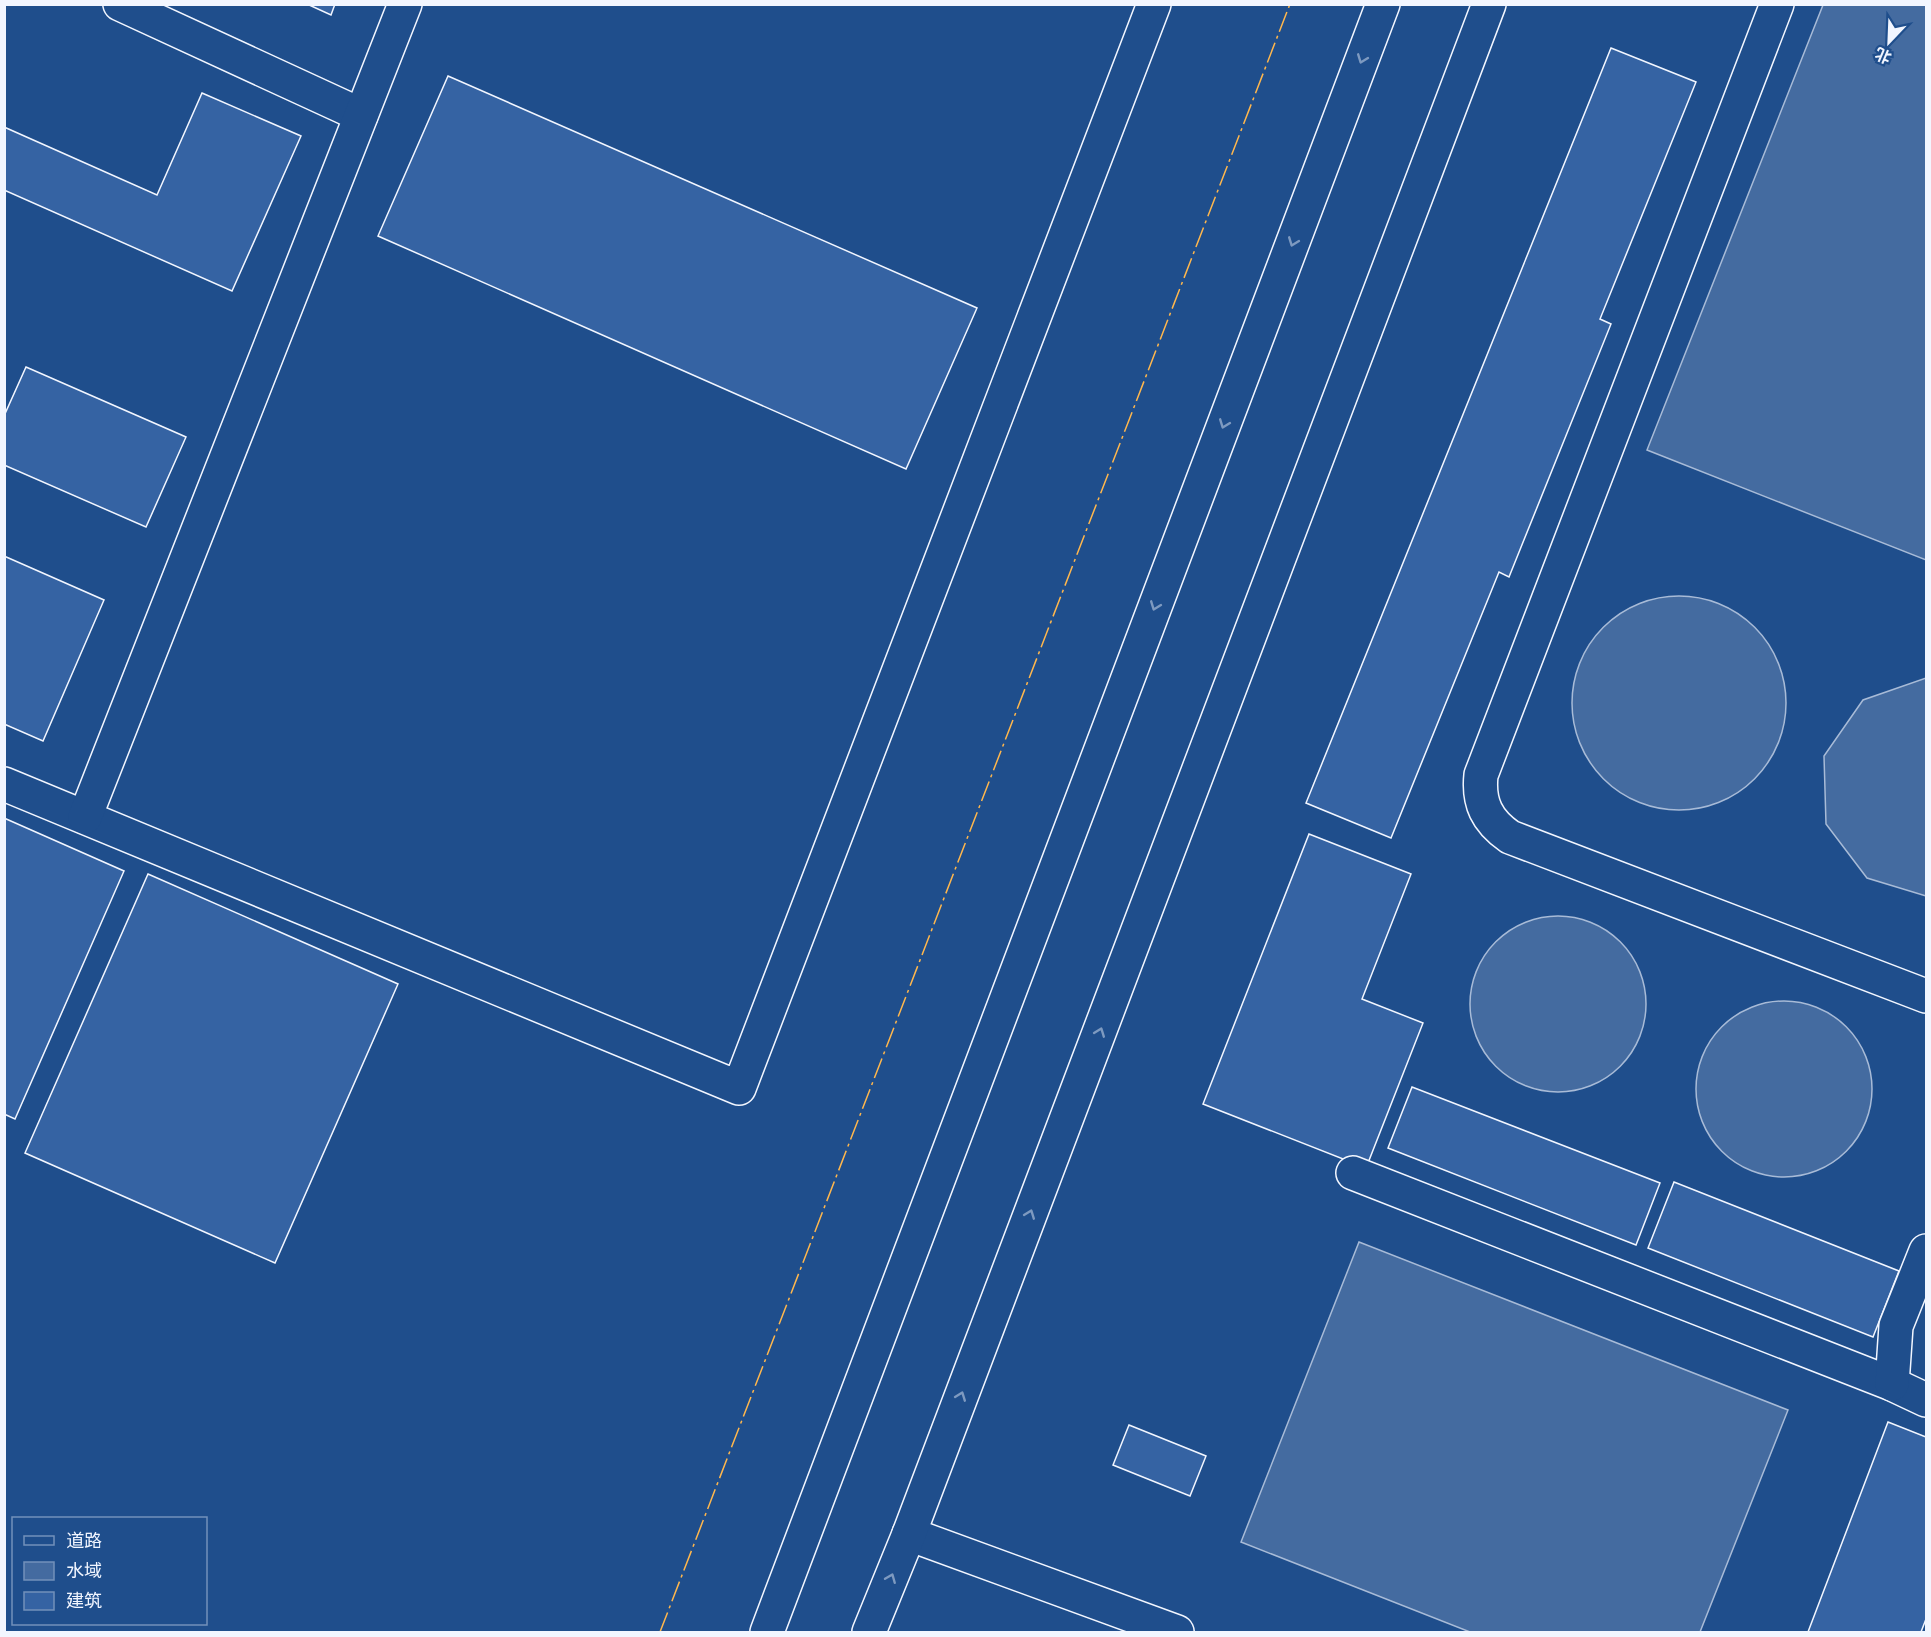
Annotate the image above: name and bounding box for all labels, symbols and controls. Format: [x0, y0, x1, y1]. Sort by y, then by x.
north arrow [1859, 12, 1919, 72]
text: 北 [1872, 43, 1894, 68]
one-way arrow [1357, 53, 1370, 64]
one-way arrow [1288, 236, 1301, 246]
one-way arrow [1219, 418, 1232, 429]
one-way arrow [1150, 600, 1163, 611]
one-way arrow [1092, 1027, 1105, 1037]
one-way arrow [1023, 1209, 1036, 1220]
one-way arrow [954, 1392, 967, 1402]
legend [12, 1517, 207, 1625]
text: 道路 [66, 1529, 102, 1552]
text: 水域 [66, 1559, 102, 1582]
one-way arrow [884, 1574, 896, 1585]
text: 建筑 [66, 1589, 102, 1612]

